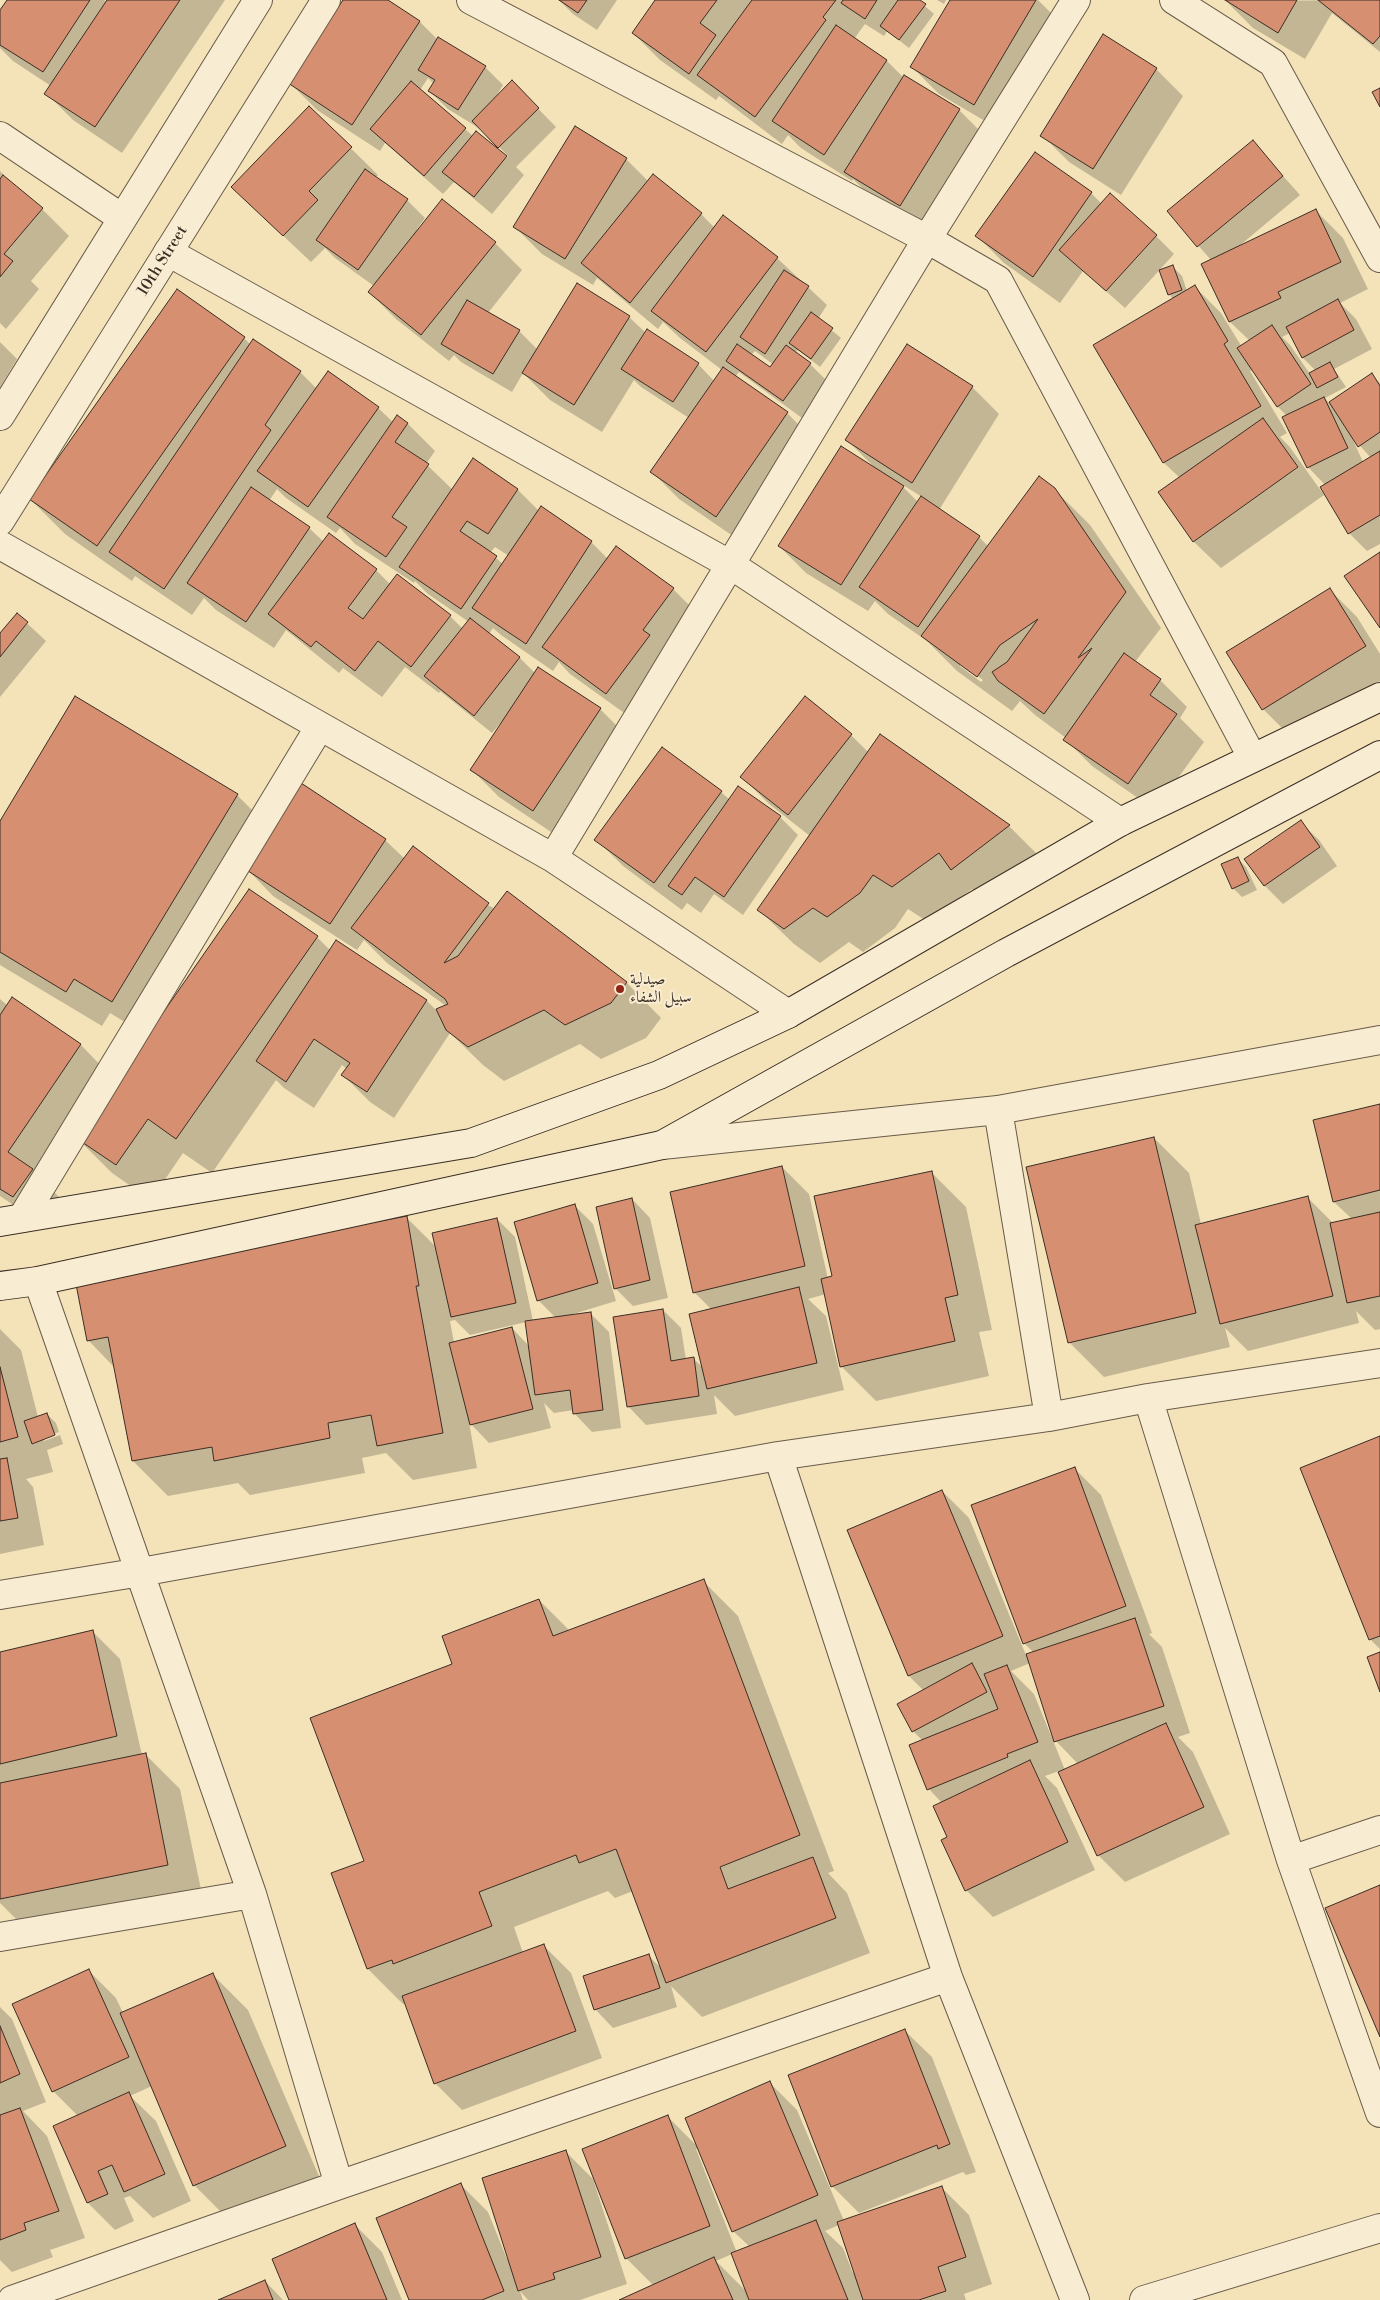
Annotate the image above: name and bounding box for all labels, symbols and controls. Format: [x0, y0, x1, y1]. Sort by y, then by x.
street label: 10th Street [134, 222, 192, 300]
place label: صيدلية سبيل الشفاء [630, 970, 692, 1008]
marker: صيدلية سبيل الشفاء [614, 983, 626, 995]

